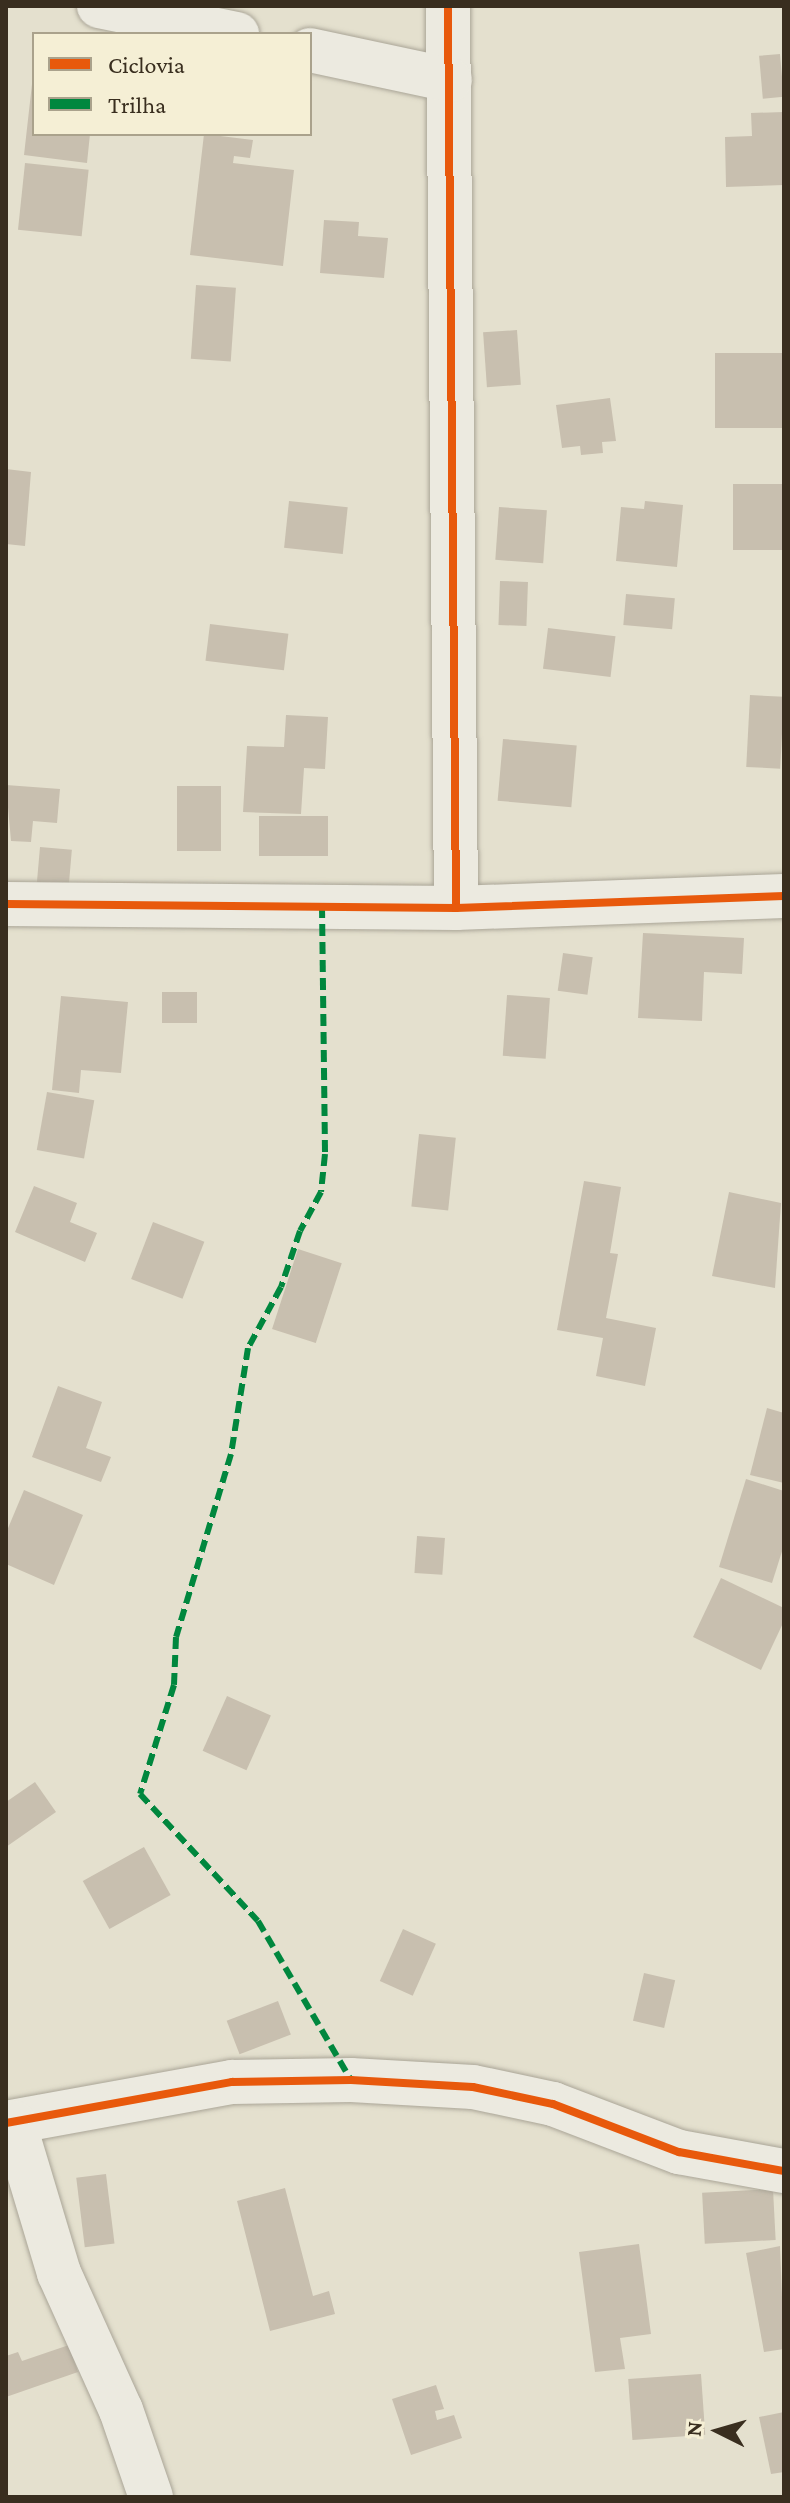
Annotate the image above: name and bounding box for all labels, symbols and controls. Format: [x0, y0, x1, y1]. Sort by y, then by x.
legend [32, 32, 312, 136]
text: Ciclovia [108, 51, 185, 78]
text: Trilha [108, 91, 166, 118]
north arrow [678, 2391, 758, 2471]
text: N [680, 2420, 707, 2437]

